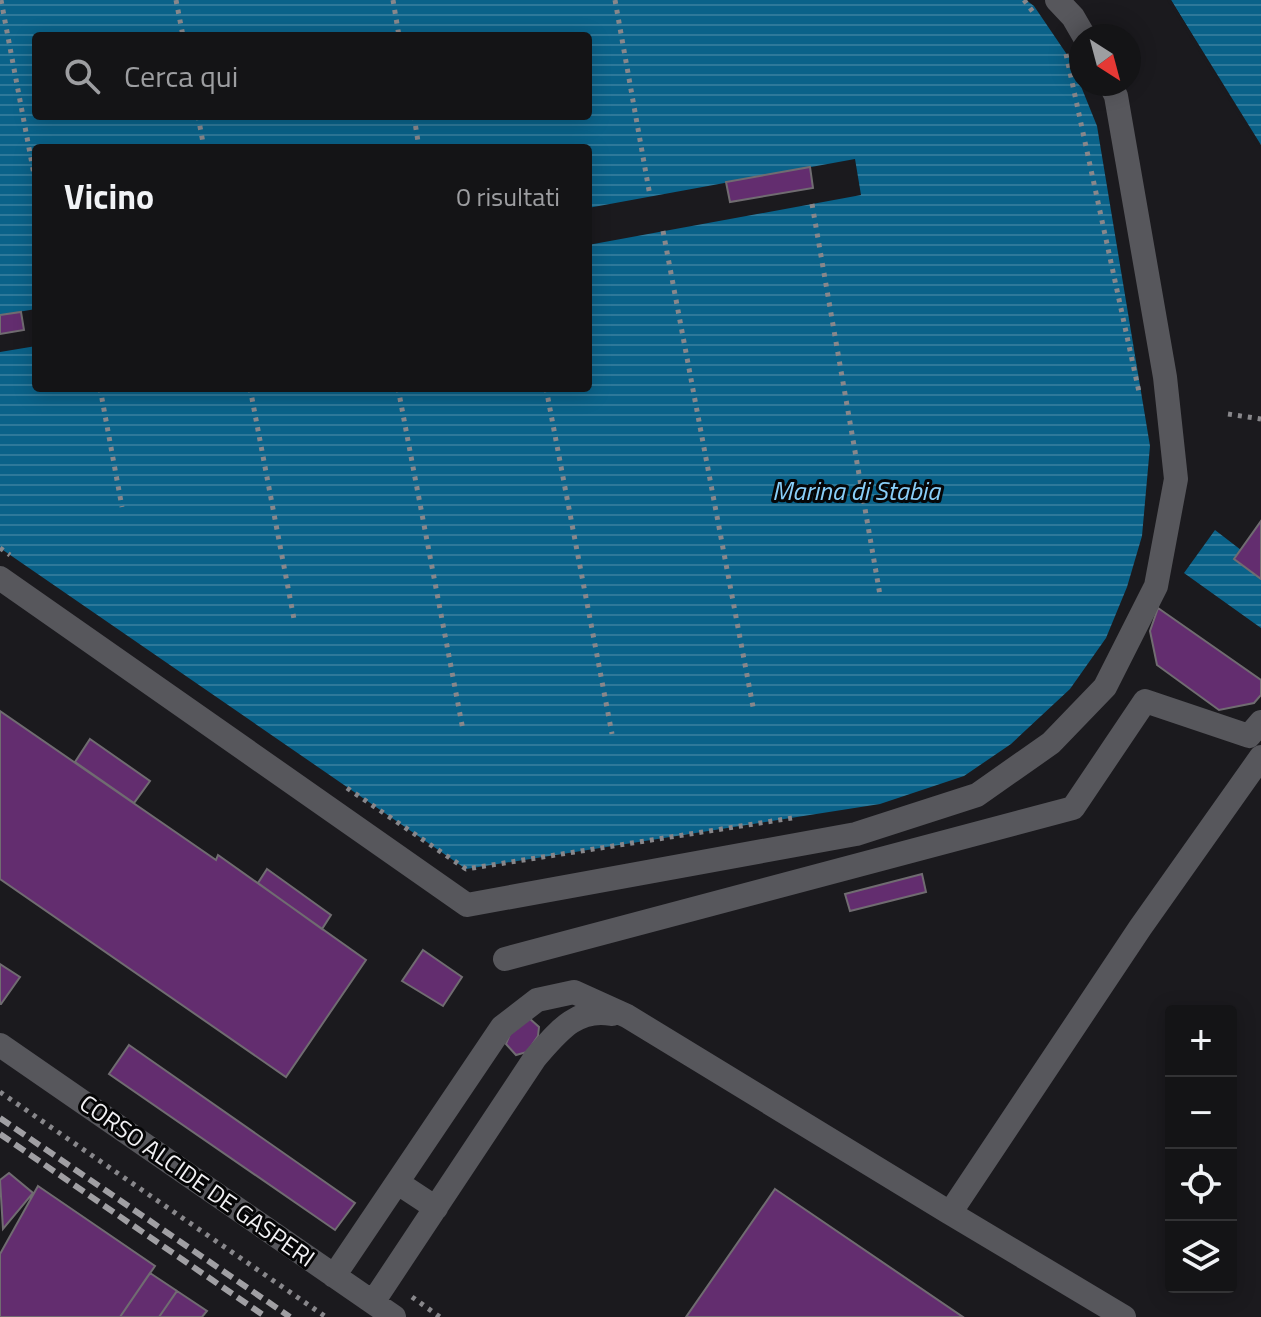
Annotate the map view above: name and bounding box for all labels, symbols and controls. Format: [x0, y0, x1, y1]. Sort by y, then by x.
north arrow [1069, 24, 1141, 96]
search box [32, 32, 592, 120]
text: Cerca qui [124, 53, 238, 99]
icon: search [60, 54, 104, 98]
text: Vicino [64, 170, 154, 222]
text: 0 risultati [456, 177, 560, 216]
water label: Marina di Stabia [772, 471, 942, 510]
map controls [1165, 1005, 1237, 1293]
button: + [1165, 1005, 1237, 1077]
button: − [1165, 1077, 1237, 1149]
street label: CORSO ALCIDE DE GASPERI [73, 1085, 323, 1275]
button: locate [1165, 1149, 1237, 1221]
button: layers [1165, 1221, 1237, 1293]

